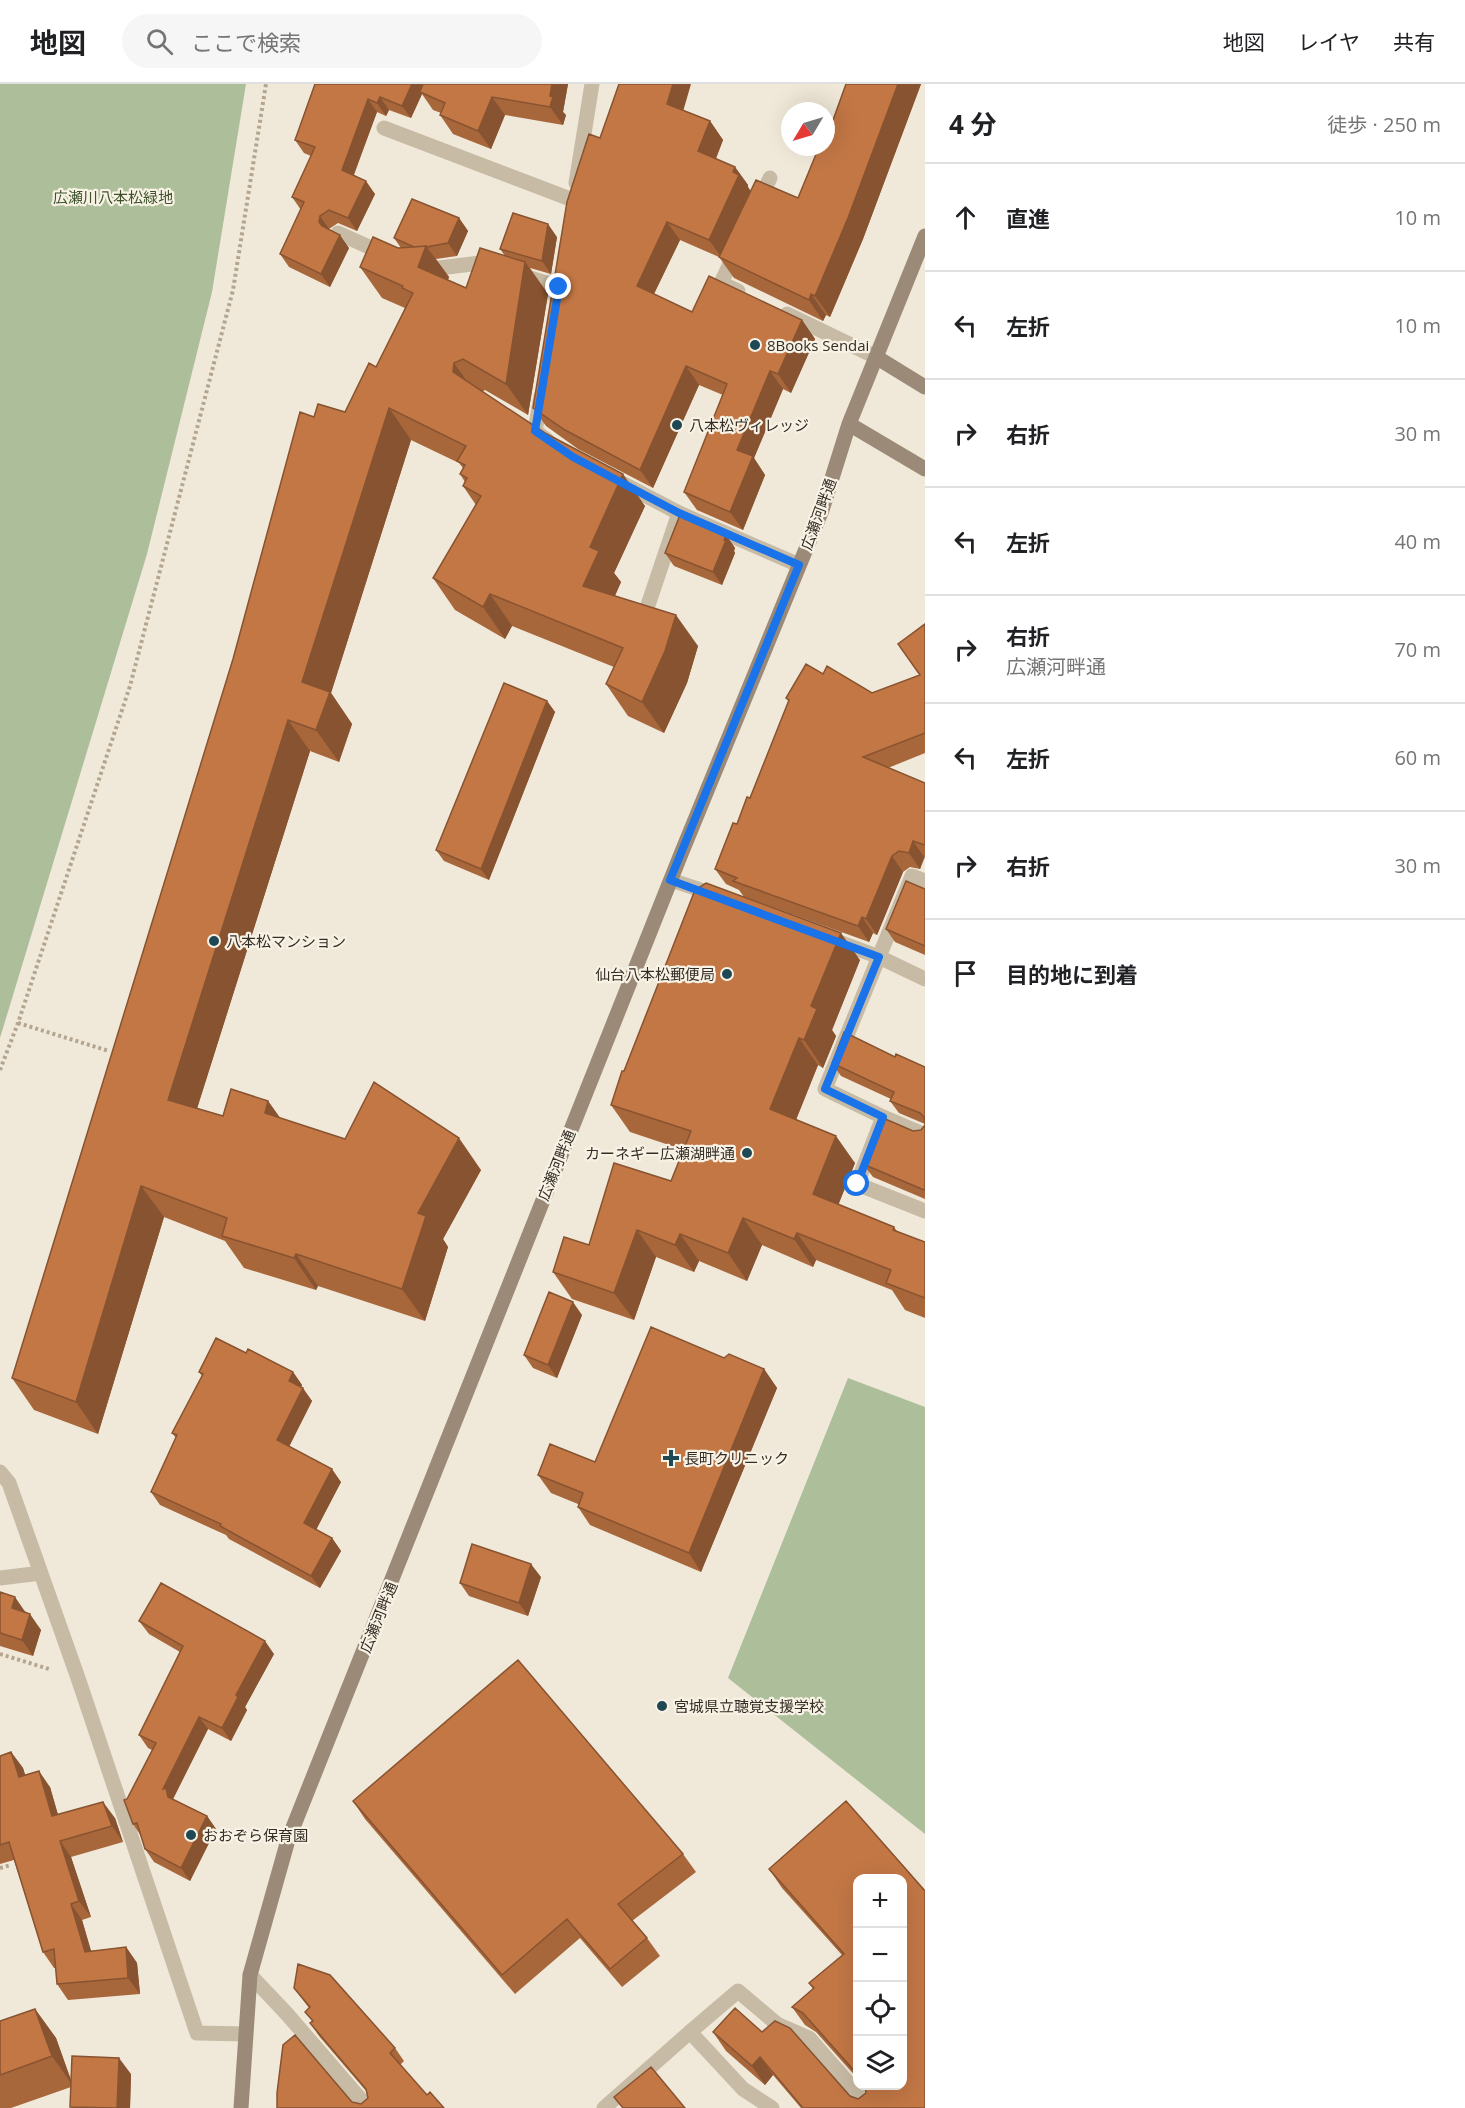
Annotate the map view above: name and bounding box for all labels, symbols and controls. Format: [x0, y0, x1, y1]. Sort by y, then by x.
search box [122, 14, 542, 68]
text: 地図 [30, 23, 86, 61]
icon: search [143, 25, 176, 58]
text: ここで検索 [191, 27, 301, 57]
text: 地図 [1223, 28, 1265, 56]
text: レイヤ [1298, 28, 1360, 56]
text: 共有 [1393, 28, 1435, 56]
north arrow [781, 102, 835, 156]
text: 4 分 [949, 106, 997, 142]
text: 徒歩 · 250 m [1327, 111, 1441, 138]
park label: 広瀬川八本松緑地 [53, 187, 173, 207]
icon: ahead [949, 201, 982, 234]
text: 直進 [1006, 203, 1050, 233]
text: 10 m [1394, 204, 1441, 231]
route end [545, 273, 571, 299]
icon: left [949, 309, 982, 342]
text: 左折 [1006, 311, 1050, 341]
text: 10 m [1394, 312, 1441, 339]
place label: 8Books Sendai [767, 335, 869, 355]
marker: 8Books Sendai [748, 338, 762, 352]
place label: 八本松ヴィレッジ [689, 415, 809, 435]
icon: right [949, 417, 982, 450]
marker: 八本松ヴィレッジ [670, 418, 684, 432]
text: 右折 [1006, 419, 1050, 449]
text: 30 m [1394, 420, 1441, 447]
street label: 広瀬河畔通 [796, 475, 840, 553]
icon: left [949, 525, 982, 558]
text: 左折 [1006, 527, 1050, 557]
text: 40 m [1394, 528, 1441, 555]
text: 右折 [1006, 621, 1050, 651]
icon: right [949, 633, 982, 666]
text: 70 m [1394, 636, 1441, 663]
text: 広瀬河畔通 [1006, 653, 1106, 680]
icon: left [949, 741, 982, 774]
text: 左折 [1006, 743, 1050, 773]
text: 60 m [1394, 744, 1441, 771]
icon: right [949, 849, 982, 882]
text: 右折 [1006, 851, 1050, 881]
text: 30 m [1394, 852, 1441, 879]
place label: 八本松マンション [226, 931, 346, 951]
marker: 八本松マンション [207, 934, 221, 948]
icon: arrive [949, 957, 982, 990]
text: 目的地に到着 [1006, 959, 1138, 989]
place label: 仙台八本松郵便局 [595, 964, 715, 984]
marker: 仙台八本松郵便局 [720, 967, 734, 981]
street label: 広瀬河畔通 [533, 1126, 579, 1204]
place label: カーネギー広瀬湖畔通 [585, 1143, 735, 1163]
marker: カーネギー広瀬湖畔通 [740, 1146, 754, 1160]
route start [843, 1170, 869, 1196]
place label: 長町クリニック [684, 1448, 789, 1468]
marker: 長町クリニック [662, 1449, 680, 1467]
street label: 広瀬河畔通 [355, 1578, 401, 1656]
place label: 宮城県立聴覚支援学校 [674, 1696, 824, 1716]
marker: 宮城県立聴覚支援学校 [655, 1699, 669, 1713]
place label: おおぞら保育園 [203, 1825, 308, 1845]
marker: おおぞら保育園 [184, 1828, 198, 1842]
map controls [853, 1874, 907, 2090]
button: + [853, 1874, 907, 1928]
button: − [853, 1928, 907, 1982]
button: locate [853, 1982, 907, 2036]
button: layers [853, 2036, 907, 2090]

